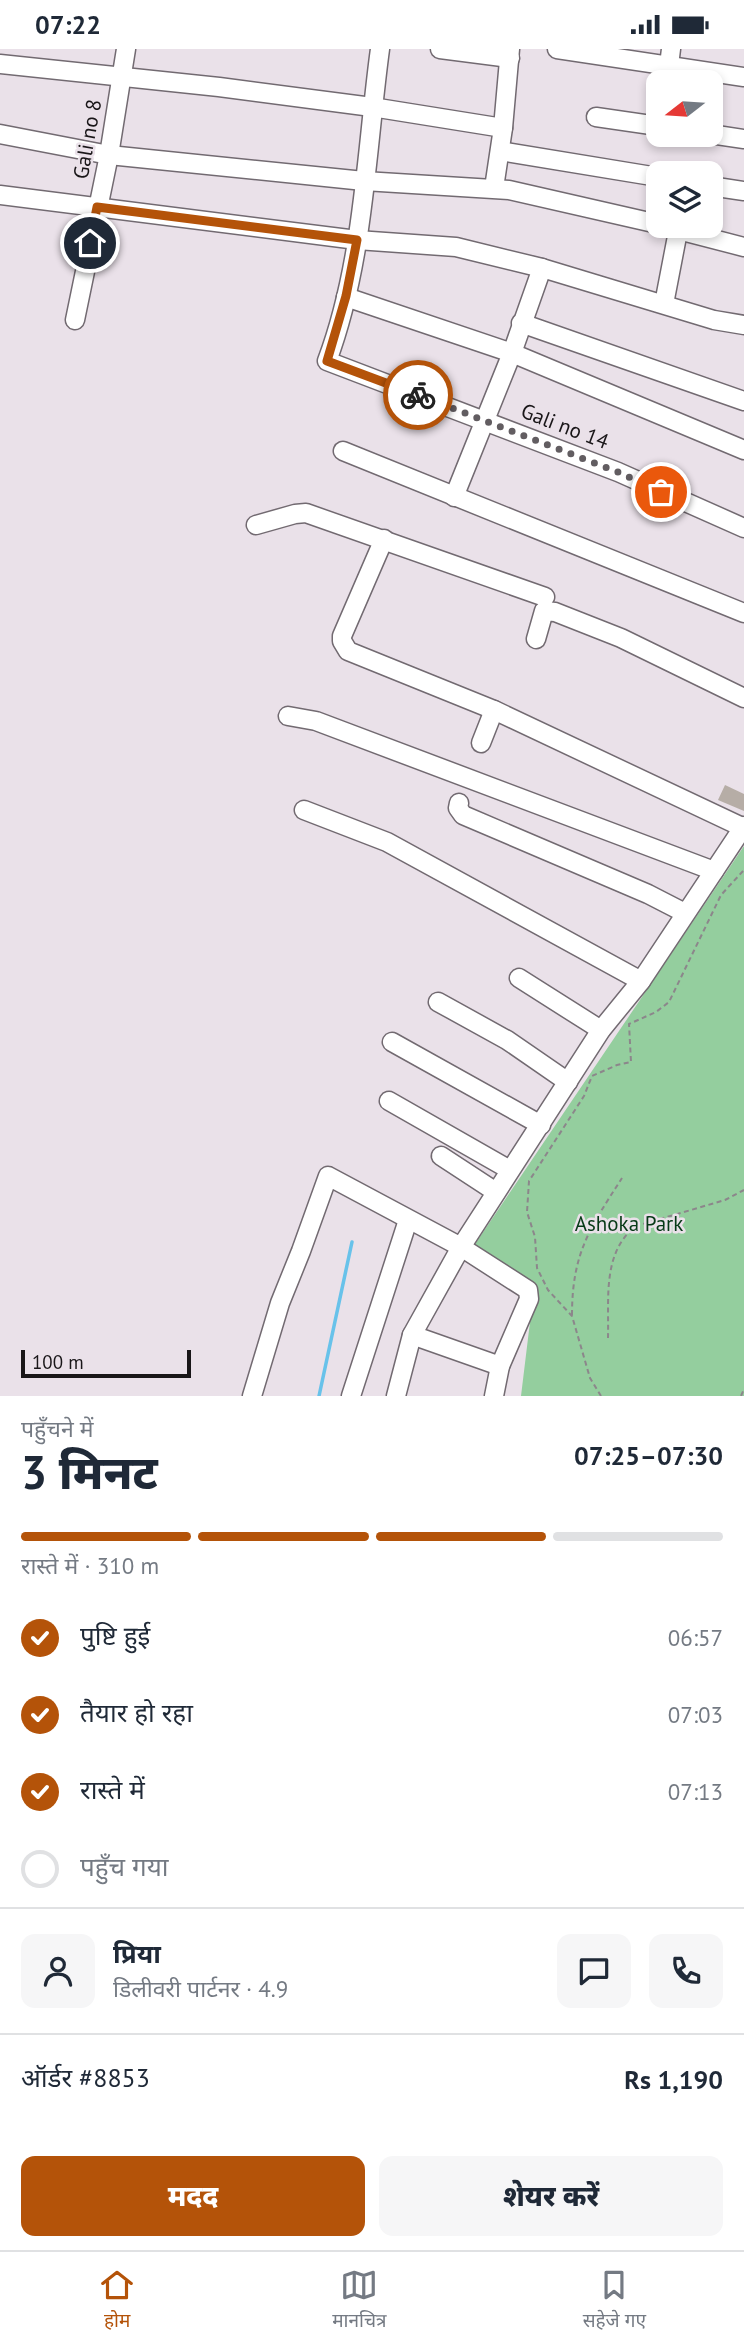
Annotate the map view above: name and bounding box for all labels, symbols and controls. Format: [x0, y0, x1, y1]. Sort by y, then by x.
text: 07:22 [35, 8, 101, 41]
north arrow [646, 70, 723, 147]
map controls [646, 70, 723, 238]
street label: Gali no 8 [67, 97, 107, 181]
button: layers [646, 161, 723, 238]
pin [60, 213, 120, 273]
icon: home [71, 224, 109, 262]
courier [383, 360, 453, 430]
icon: bike [399, 376, 437, 414]
street label: Gali no 14 [517, 397, 613, 455]
pin [631, 462, 691, 522]
icon: bag [642, 473, 680, 511]
park label: Ashoka Park [575, 1210, 683, 1237]
scale bar [21, 1347, 191, 1379]
text: 100 m [32, 1350, 84, 1374]
text: पहुँचने में [21, 1414, 94, 1443]
text: 07:25–07:30 [574, 1439, 723, 1472]
text: 3 मिनट [21, 1442, 158, 1502]
text: रास्ते में · 310 m [21, 1551, 159, 1580]
icon: check [21, 1619, 59, 1657]
text: पुष्टि हुई [80, 1619, 150, 1652]
text: 06:57 [668, 1623, 723, 1652]
icon: check [21, 1696, 59, 1734]
text: तैयार हो रहा [80, 1696, 193, 1729]
text: 07:03 [668, 1700, 723, 1729]
icon: check [21, 1773, 59, 1811]
text: रास्ते में [80, 1773, 145, 1806]
text: 07:13 [668, 1777, 723, 1806]
text: पहुँच गया [80, 1850, 168, 1883]
button: person [21, 1934, 95, 2008]
button: chat [557, 1934, 631, 2008]
button: phone [649, 1934, 723, 2008]
text: प्रिया [113, 1937, 161, 1970]
text: डिलीवरी पार्टनर · 4.9 [113, 1974, 288, 2003]
text: ऑर्डर #8853 [21, 2061, 150, 2094]
text: Rs 1,190 [624, 2063, 723, 2096]
button: मदद [21, 2156, 365, 2236]
button: शेयर करें [379, 2156, 723, 2236]
tab: होम [98, 2266, 136, 2335]
tab: मानचित्र [332, 2266, 387, 2335]
tab: सहेजे गए [583, 2266, 646, 2335]

